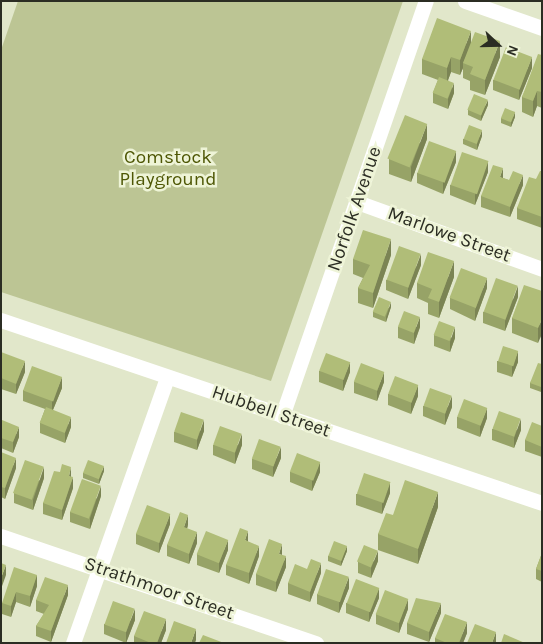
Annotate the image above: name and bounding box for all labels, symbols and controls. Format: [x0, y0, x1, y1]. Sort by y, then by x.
north arrow [473, 20, 523, 70]
text: N [503, 43, 522, 58]
street label: Norfolk Avenue [323, 144, 387, 274]
park label: Comstock Playground [119, 147, 217, 191]
street label: Marlowe Street [384, 202, 514, 268]
street label: Hubbell Street [209, 381, 333, 443]
street label: Strathmoor Street [81, 553, 237, 625]

